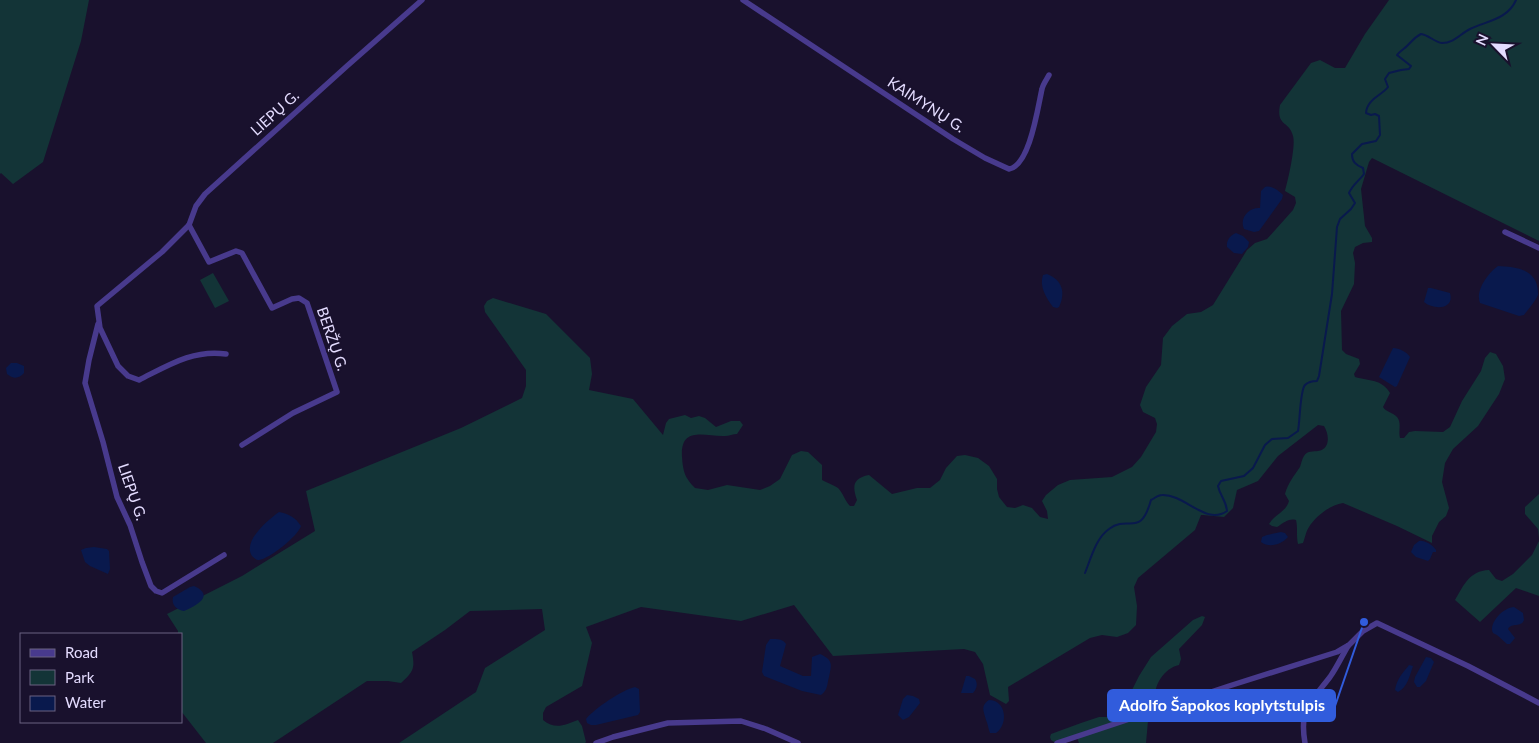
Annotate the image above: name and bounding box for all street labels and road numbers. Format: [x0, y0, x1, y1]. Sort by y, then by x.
street label: KAIMYNŲ G. [885, 73, 969, 136]
street label: LIEPŲ G. [246, 86, 302, 139]
street label: BERŽŲ G. [314, 304, 352, 373]
street label: LIEPŲ G. [115, 461, 151, 522]

